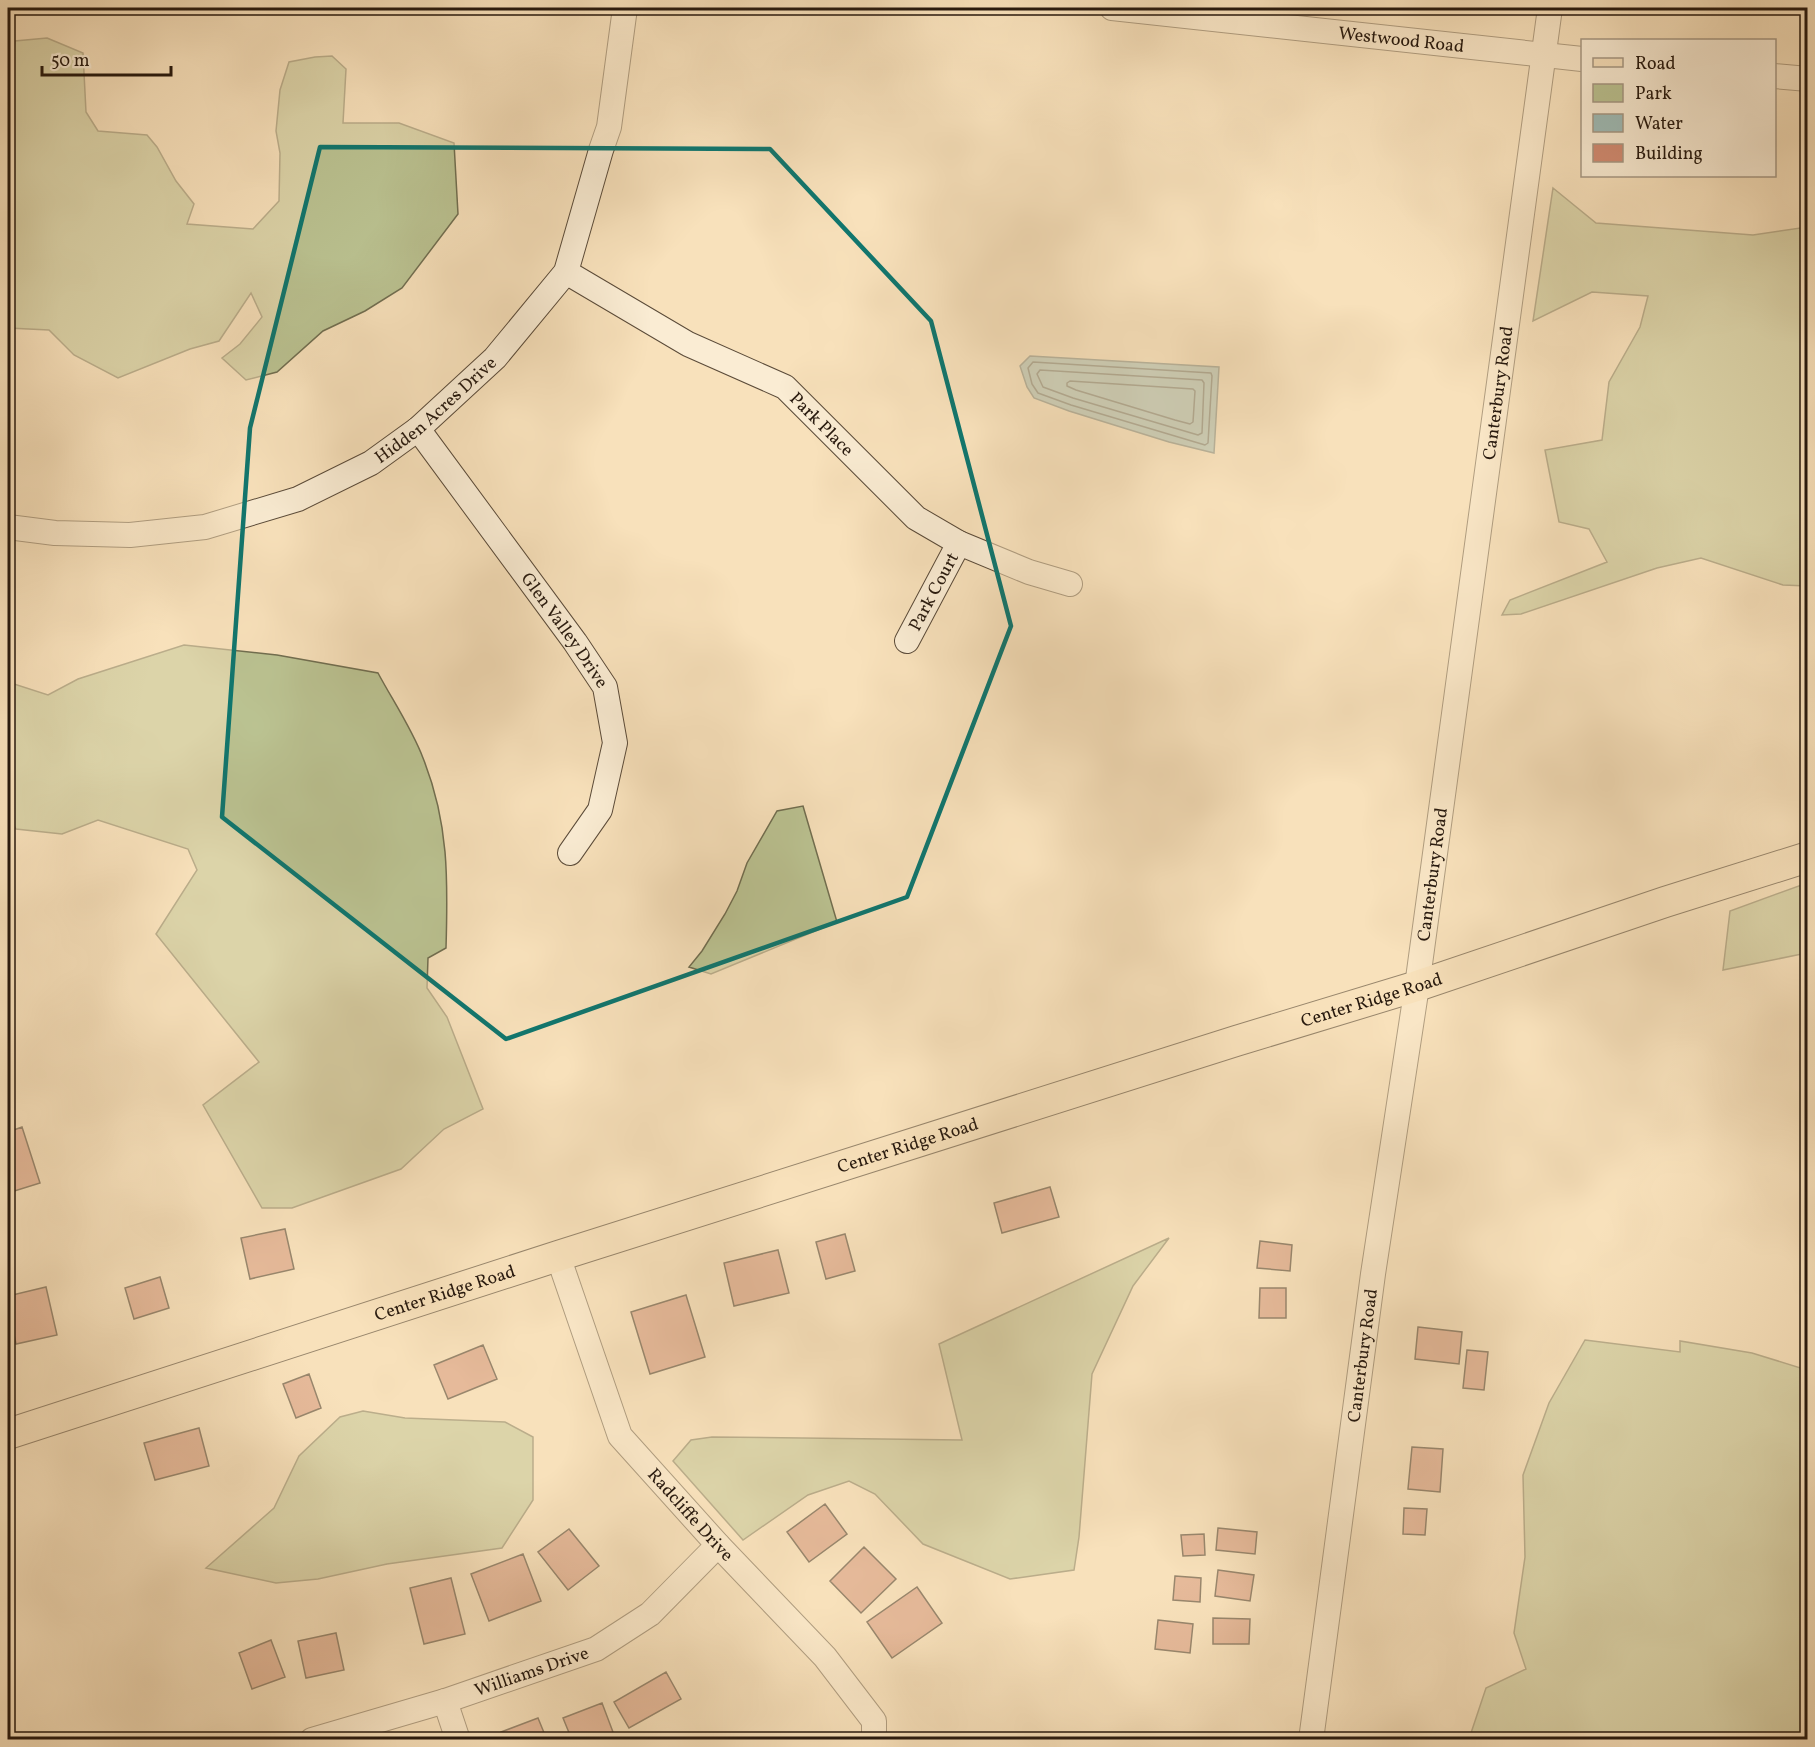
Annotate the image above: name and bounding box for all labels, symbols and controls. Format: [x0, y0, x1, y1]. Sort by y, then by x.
street label: Westwood Road [1337, 22, 1465, 60]
scale bar [42, 39, 171, 77]
legend [1581, 39, 1776, 177]
text: 50 m [51, 49, 90, 74]
text: Road [1635, 52, 1676, 77]
text: Park [1635, 82, 1672, 107]
text: Water [1635, 112, 1683, 137]
text: Building [1635, 142, 1703, 167]
street label: Canterbury Road [1478, 325, 1521, 462]
street label: Hidden Acres Drive [370, 351, 503, 470]
street label: Park Place [783, 387, 859, 463]
street label: Park Court [903, 548, 966, 636]
street label: Glen Valley Drive [514, 568, 613, 694]
street label: Canterbury Road [1412, 806, 1455, 943]
street label: Center Ridge Road [1298, 967, 1446, 1035]
street label: Center Ridge Road [834, 1112, 982, 1181]
street label: Center Ridge Road [371, 1260, 519, 1329]
street label: Canterbury Road [1342, 1287, 1385, 1424]
street label: Radcliffe Drive [641, 1463, 738, 1568]
street label: Williams Drive [471, 1641, 592, 1704]

